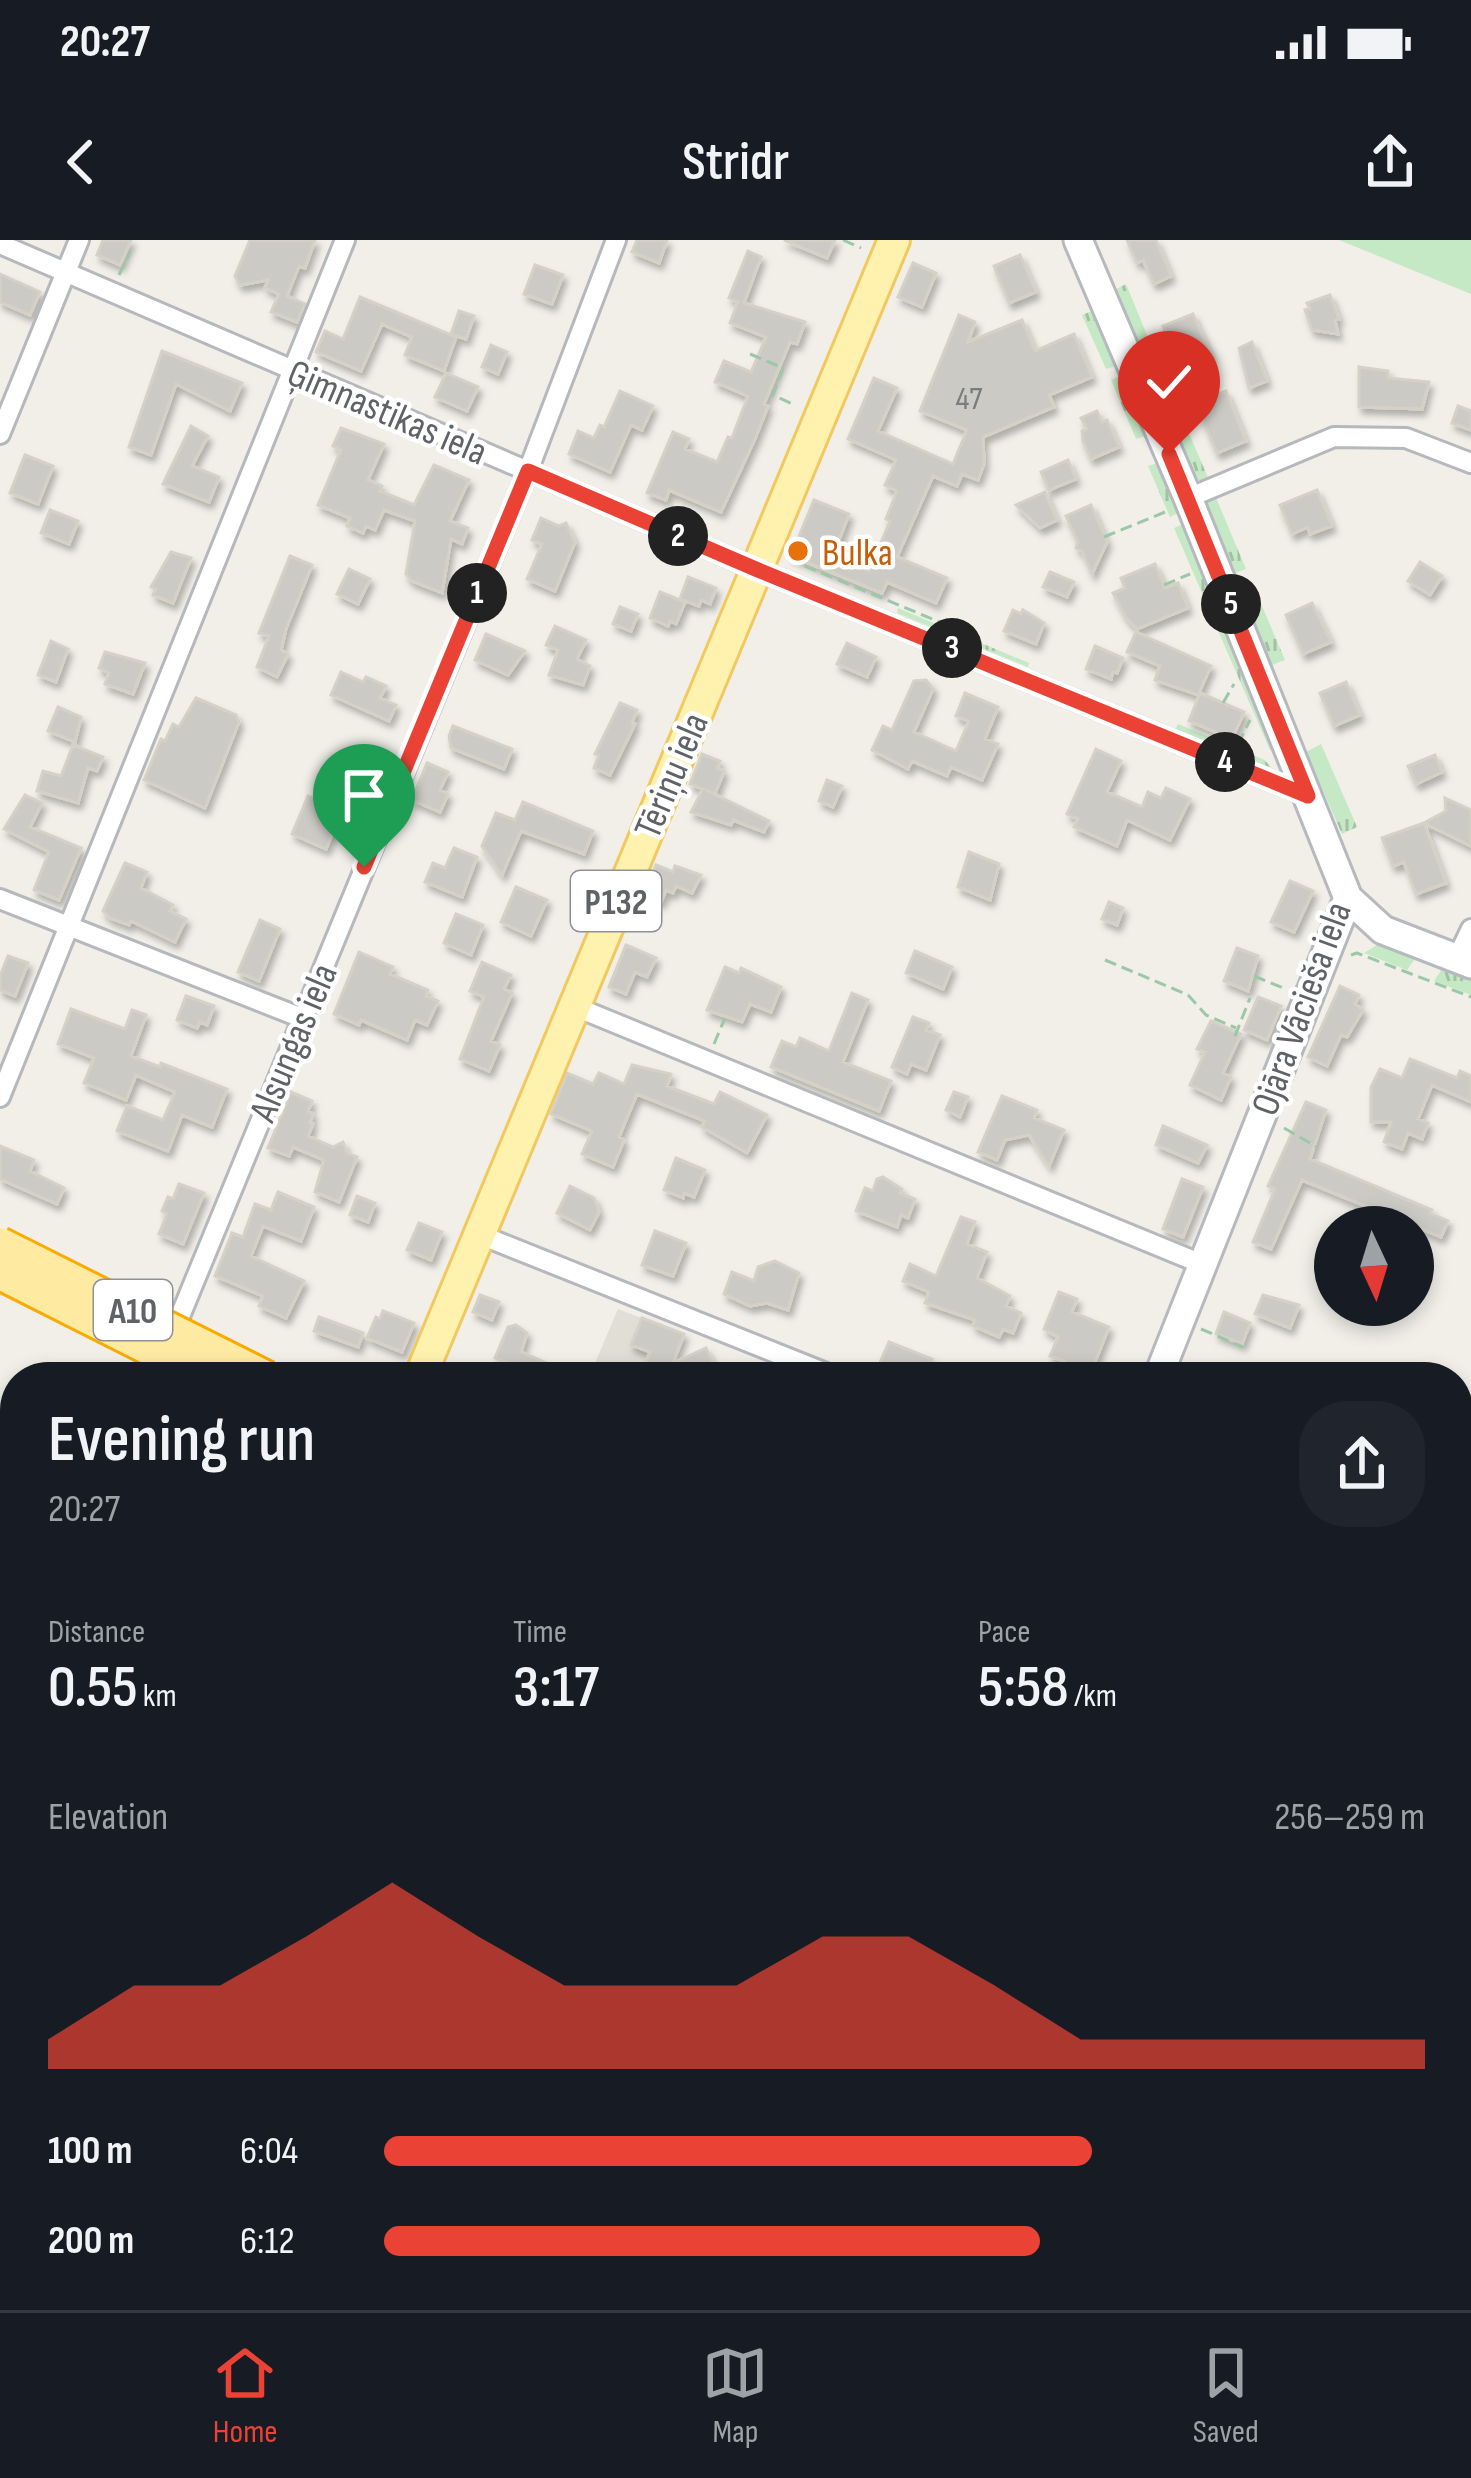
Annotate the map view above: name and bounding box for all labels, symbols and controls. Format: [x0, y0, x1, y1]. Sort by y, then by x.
text: 20:27 [60, 15, 150, 70]
icon: back [48, 129, 114, 195]
icon: share [1357, 129, 1423, 195]
text: Stridr [682, 130, 789, 195]
pin [1118, 331, 1220, 454]
icon: check [1136, 349, 1202, 415]
street label: Ģimnastikas iela [280, 350, 494, 476]
house number: 47 [956, 379, 982, 419]
pin: 2 [648, 506, 708, 566]
text: 2 [671, 516, 685, 556]
place label: Bulka [822, 530, 893, 577]
marker: Bulka [785, 538, 811, 564]
pin: 1 [447, 563, 507, 623]
text: 1 [471, 573, 483, 613]
pin: 5 [1201, 574, 1261, 634]
text: 5 [1224, 584, 1238, 624]
pin: 3 [922, 618, 982, 678]
text: 3 [945, 628, 959, 668]
street label: Tēriņu iela [625, 706, 720, 846]
pin: 4 [1195, 732, 1255, 792]
text: 4 [1217, 742, 1233, 782]
pin [313, 744, 415, 867]
icon: arrive [331, 762, 397, 828]
road number: P132 [571, 871, 661, 931]
street label: Ojāra Vācieša iela [1242, 896, 1363, 1122]
street label: Alsungas iela [240, 957, 349, 1130]
north arrow [1314, 1206, 1434, 1326]
map controls [1314, 1206, 1434, 1326]
road number: A10 [94, 1280, 172, 1340]
text: Evening run [48, 1401, 315, 1480]
button: share [1299, 1401, 1425, 1527]
text: 20:27 [48, 1486, 120, 1533]
text: Distance [48, 1612, 145, 1652]
text: Time [513, 1612, 567, 1652]
text: Pace [978, 1612, 1031, 1652]
text: 0.55 [48, 1652, 138, 1724]
text: 3:17 [513, 1652, 599, 1724]
text: 5:58 [978, 1652, 1069, 1724]
text: km [138, 1676, 177, 1716]
text: /km [1069, 1676, 1117, 1716]
text: Elevation [48, 1794, 168, 1841]
text: 256–259 m [1274, 1794, 1425, 1841]
text: 100 m [48, 2128, 132, 2175]
text: 6:04 [240, 2128, 298, 2175]
text: 200 m [48, 2218, 134, 2265]
text: 6:12 [240, 2218, 295, 2265]
tab: Home [212, 2340, 278, 2452]
tab: Map [702, 2340, 768, 2452]
tab: Saved [1193, 2340, 1259, 2452]

